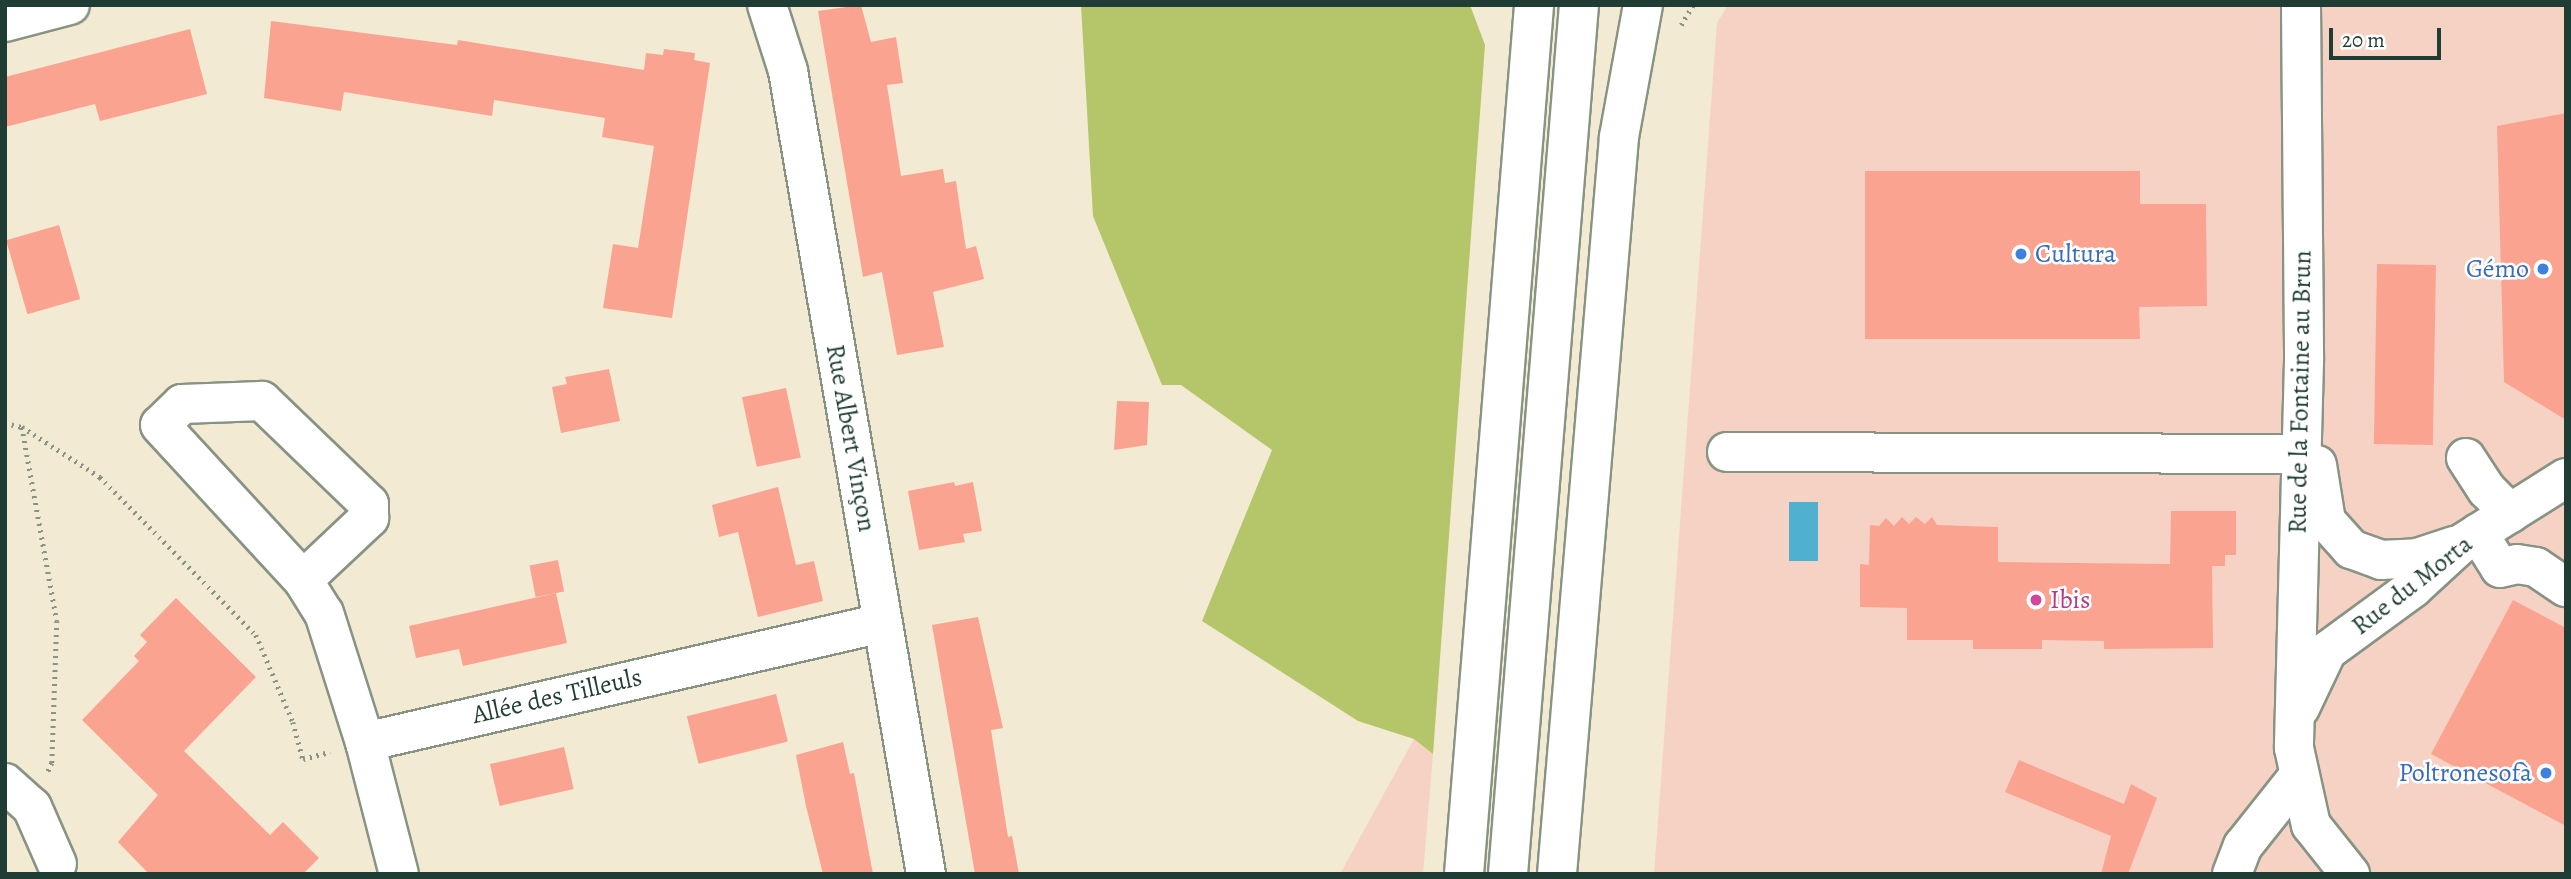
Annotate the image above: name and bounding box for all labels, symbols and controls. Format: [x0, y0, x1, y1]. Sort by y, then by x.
scale bar [2333, 14, 2445, 58]
text: 20 m [2342, 26, 2385, 54]
place label: Cultura [2035, 238, 2116, 270]
marker: Cultura [2013, 246, 2029, 262]
street label: Rue de la Fontaine au Brun [2282, 250, 2318, 534]
place label: Gémo [2466, 253, 2529, 285]
marker: Gémo [2535, 261, 2551, 277]
street label: Rue Albert Vinçon [819, 342, 883, 534]
street label: Rue du Morta [2346, 528, 2478, 642]
place label: Ibis [2050, 584, 2090, 616]
marker: Ibis [2028, 592, 2044, 608]
street label: Allée des Tilleuls [469, 661, 645, 731]
place label: Poltronesofà [2399, 757, 2532, 789]
marker: Poltronesofà [2538, 765, 2554, 781]

